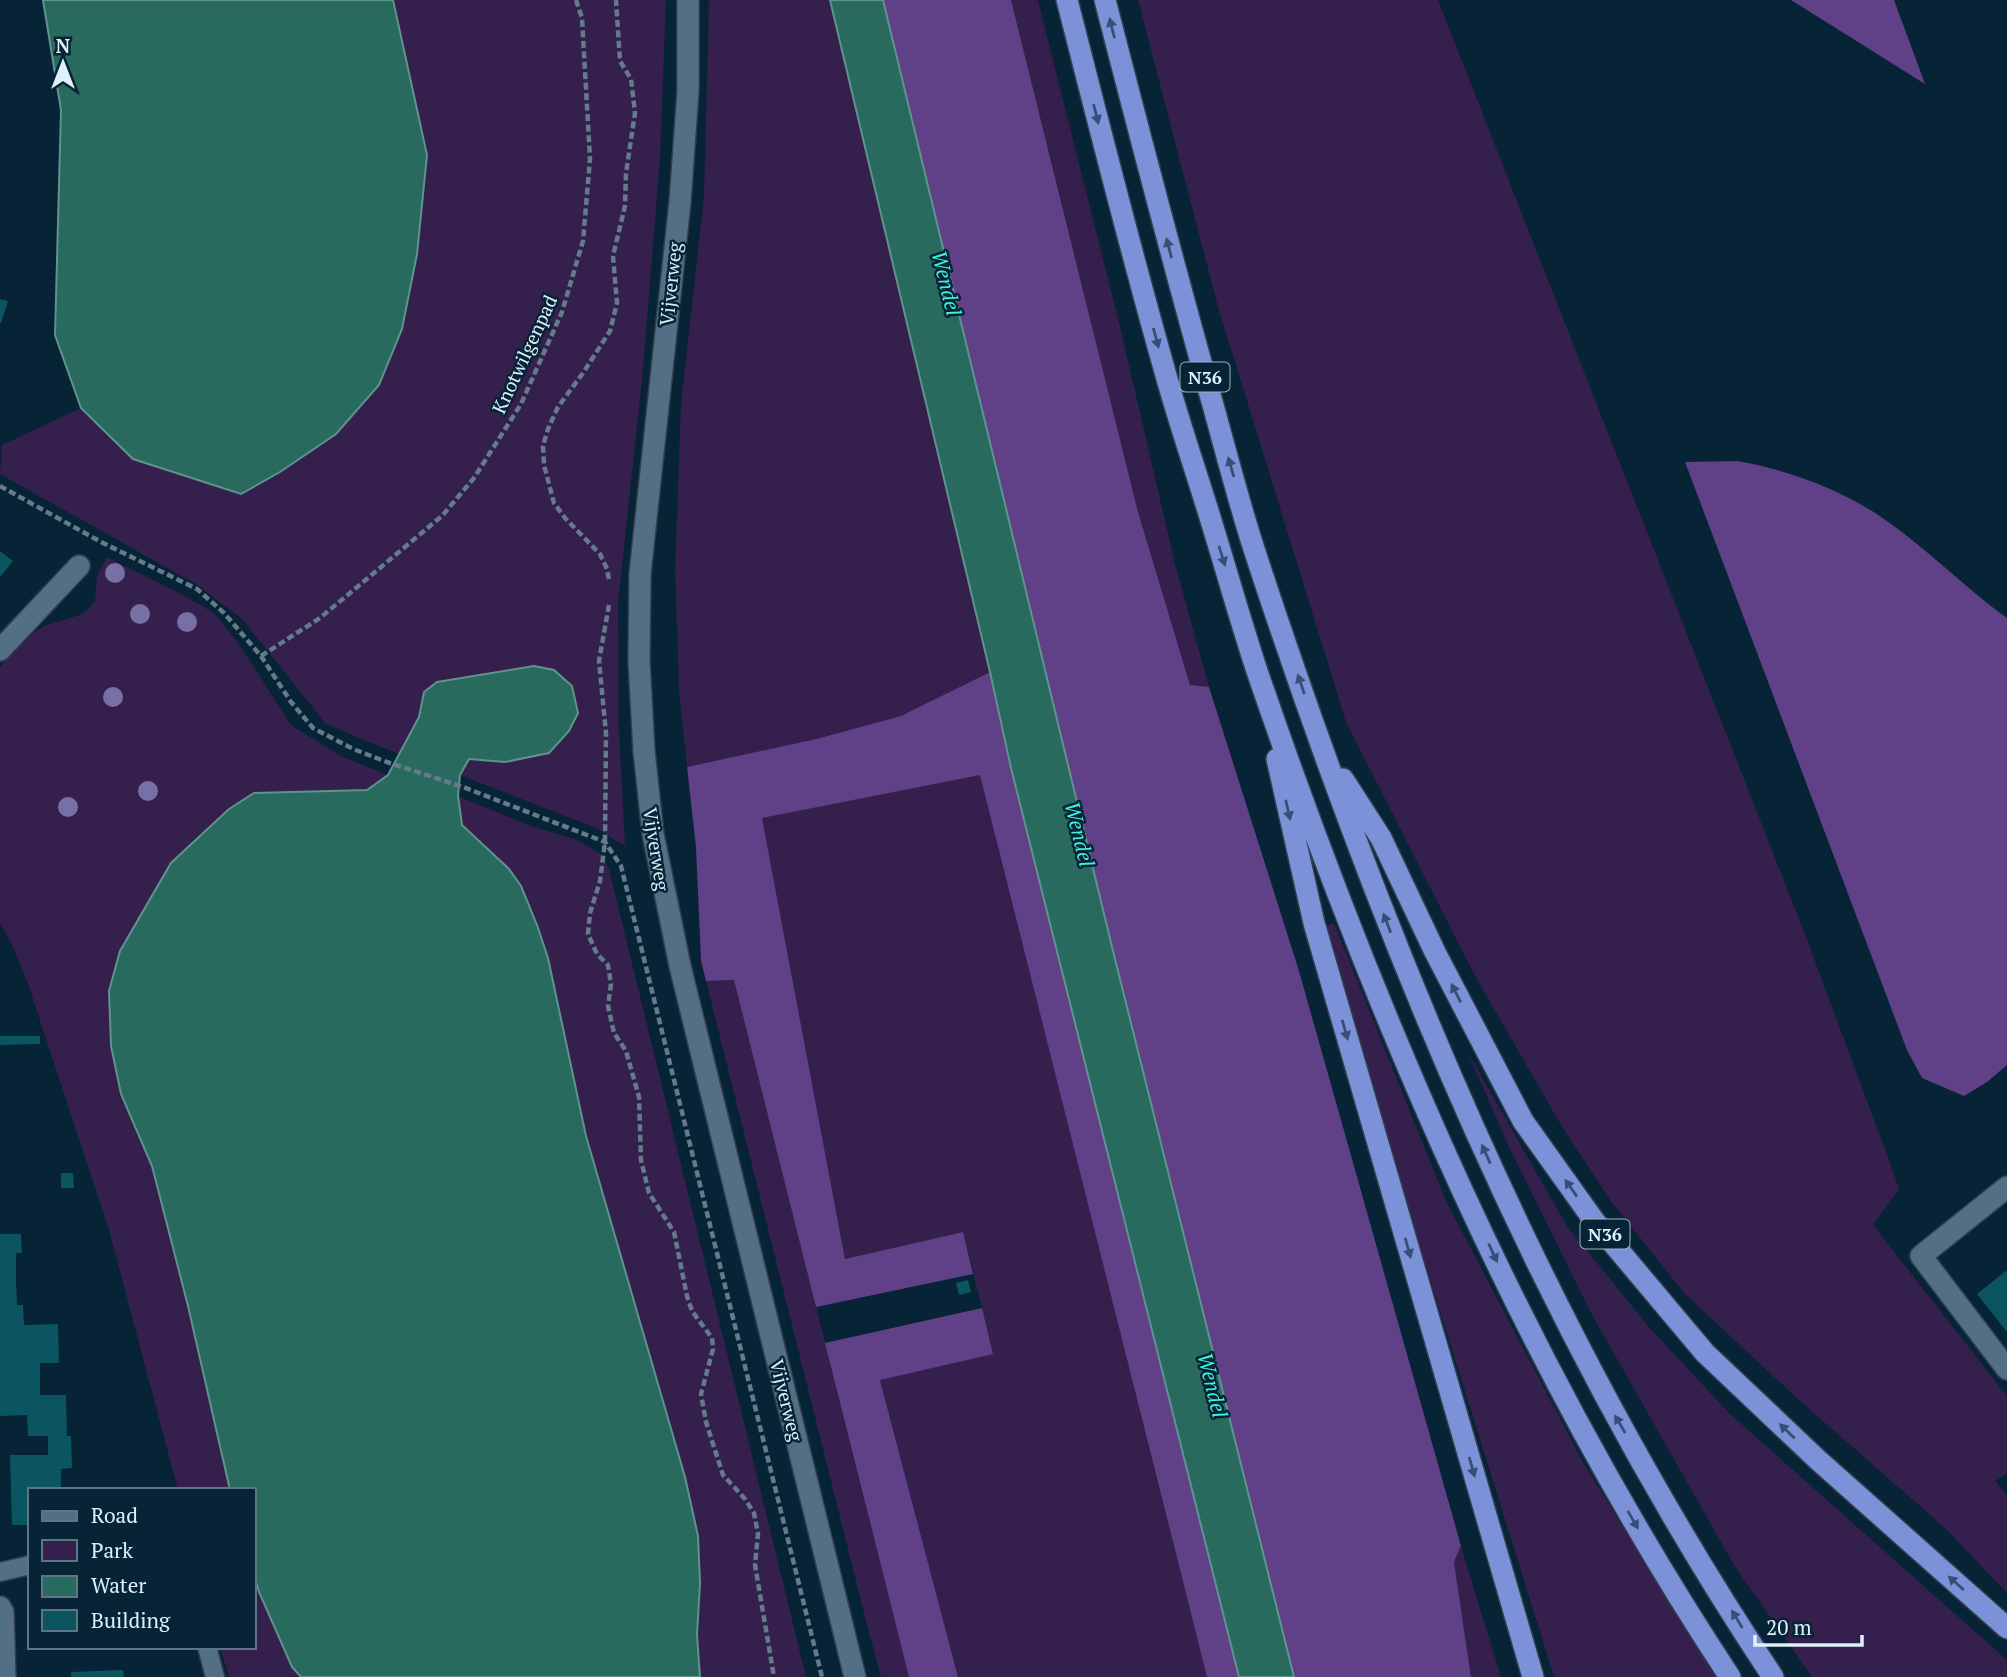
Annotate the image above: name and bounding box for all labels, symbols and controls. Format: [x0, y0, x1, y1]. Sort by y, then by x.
one-way arrow [1106, 17, 1117, 39]
north arrow [28, 28, 98, 98]
text: N [56, 33, 71, 58]
one-way arrow [1091, 103, 1102, 125]
one-way arrow [1163, 237, 1174, 259]
street label: Vijverweg [653, 240, 687, 327]
water label: Wendel [925, 247, 969, 319]
street label: Knotwilgenpad [486, 290, 563, 417]
one-way arrow [1151, 328, 1161, 349]
road number: N36 [1180, 362, 1230, 391]
one-way arrow [1225, 456, 1235, 477]
one-way arrow [1217, 546, 1227, 567]
one-way arrow [1295, 673, 1306, 694]
water label: Wendel [1058, 798, 1102, 870]
one-way arrow [1283, 799, 1294, 821]
street label: Vijverweg [638, 806, 676, 893]
one-way arrow [1382, 912, 1393, 933]
one-way arrow [1450, 983, 1462, 1002]
one-way arrow [1340, 1020, 1350, 1041]
one-way arrow [1480, 1144, 1491, 1165]
one-way arrow [1564, 1179, 1578, 1197]
road number: N36 [1580, 1219, 1630, 1248]
one-way arrow [1404, 1238, 1414, 1259]
one-way arrow [1487, 1243, 1499, 1263]
water label: Wendel [1191, 1349, 1235, 1421]
street label: Vijverweg [765, 1356, 809, 1445]
one-way arrow [1614, 1414, 1627, 1433]
one-way arrow [1779, 1423, 1796, 1439]
one-way arrow [1468, 1457, 1478, 1478]
legend [28, 1488, 256, 1649]
text: Road [91, 1501, 138, 1529]
one-way arrow [1627, 1510, 1639, 1529]
text: Park [91, 1536, 133, 1564]
text: Water [91, 1571, 146, 1599]
one-way arrow [1947, 1575, 1965, 1591]
scale bar [1755, 1604, 1862, 1648]
text: Building [91, 1606, 171, 1634]
one-way arrow [1730, 1610, 1743, 1629]
text: 20 m [1766, 1613, 1812, 1641]

